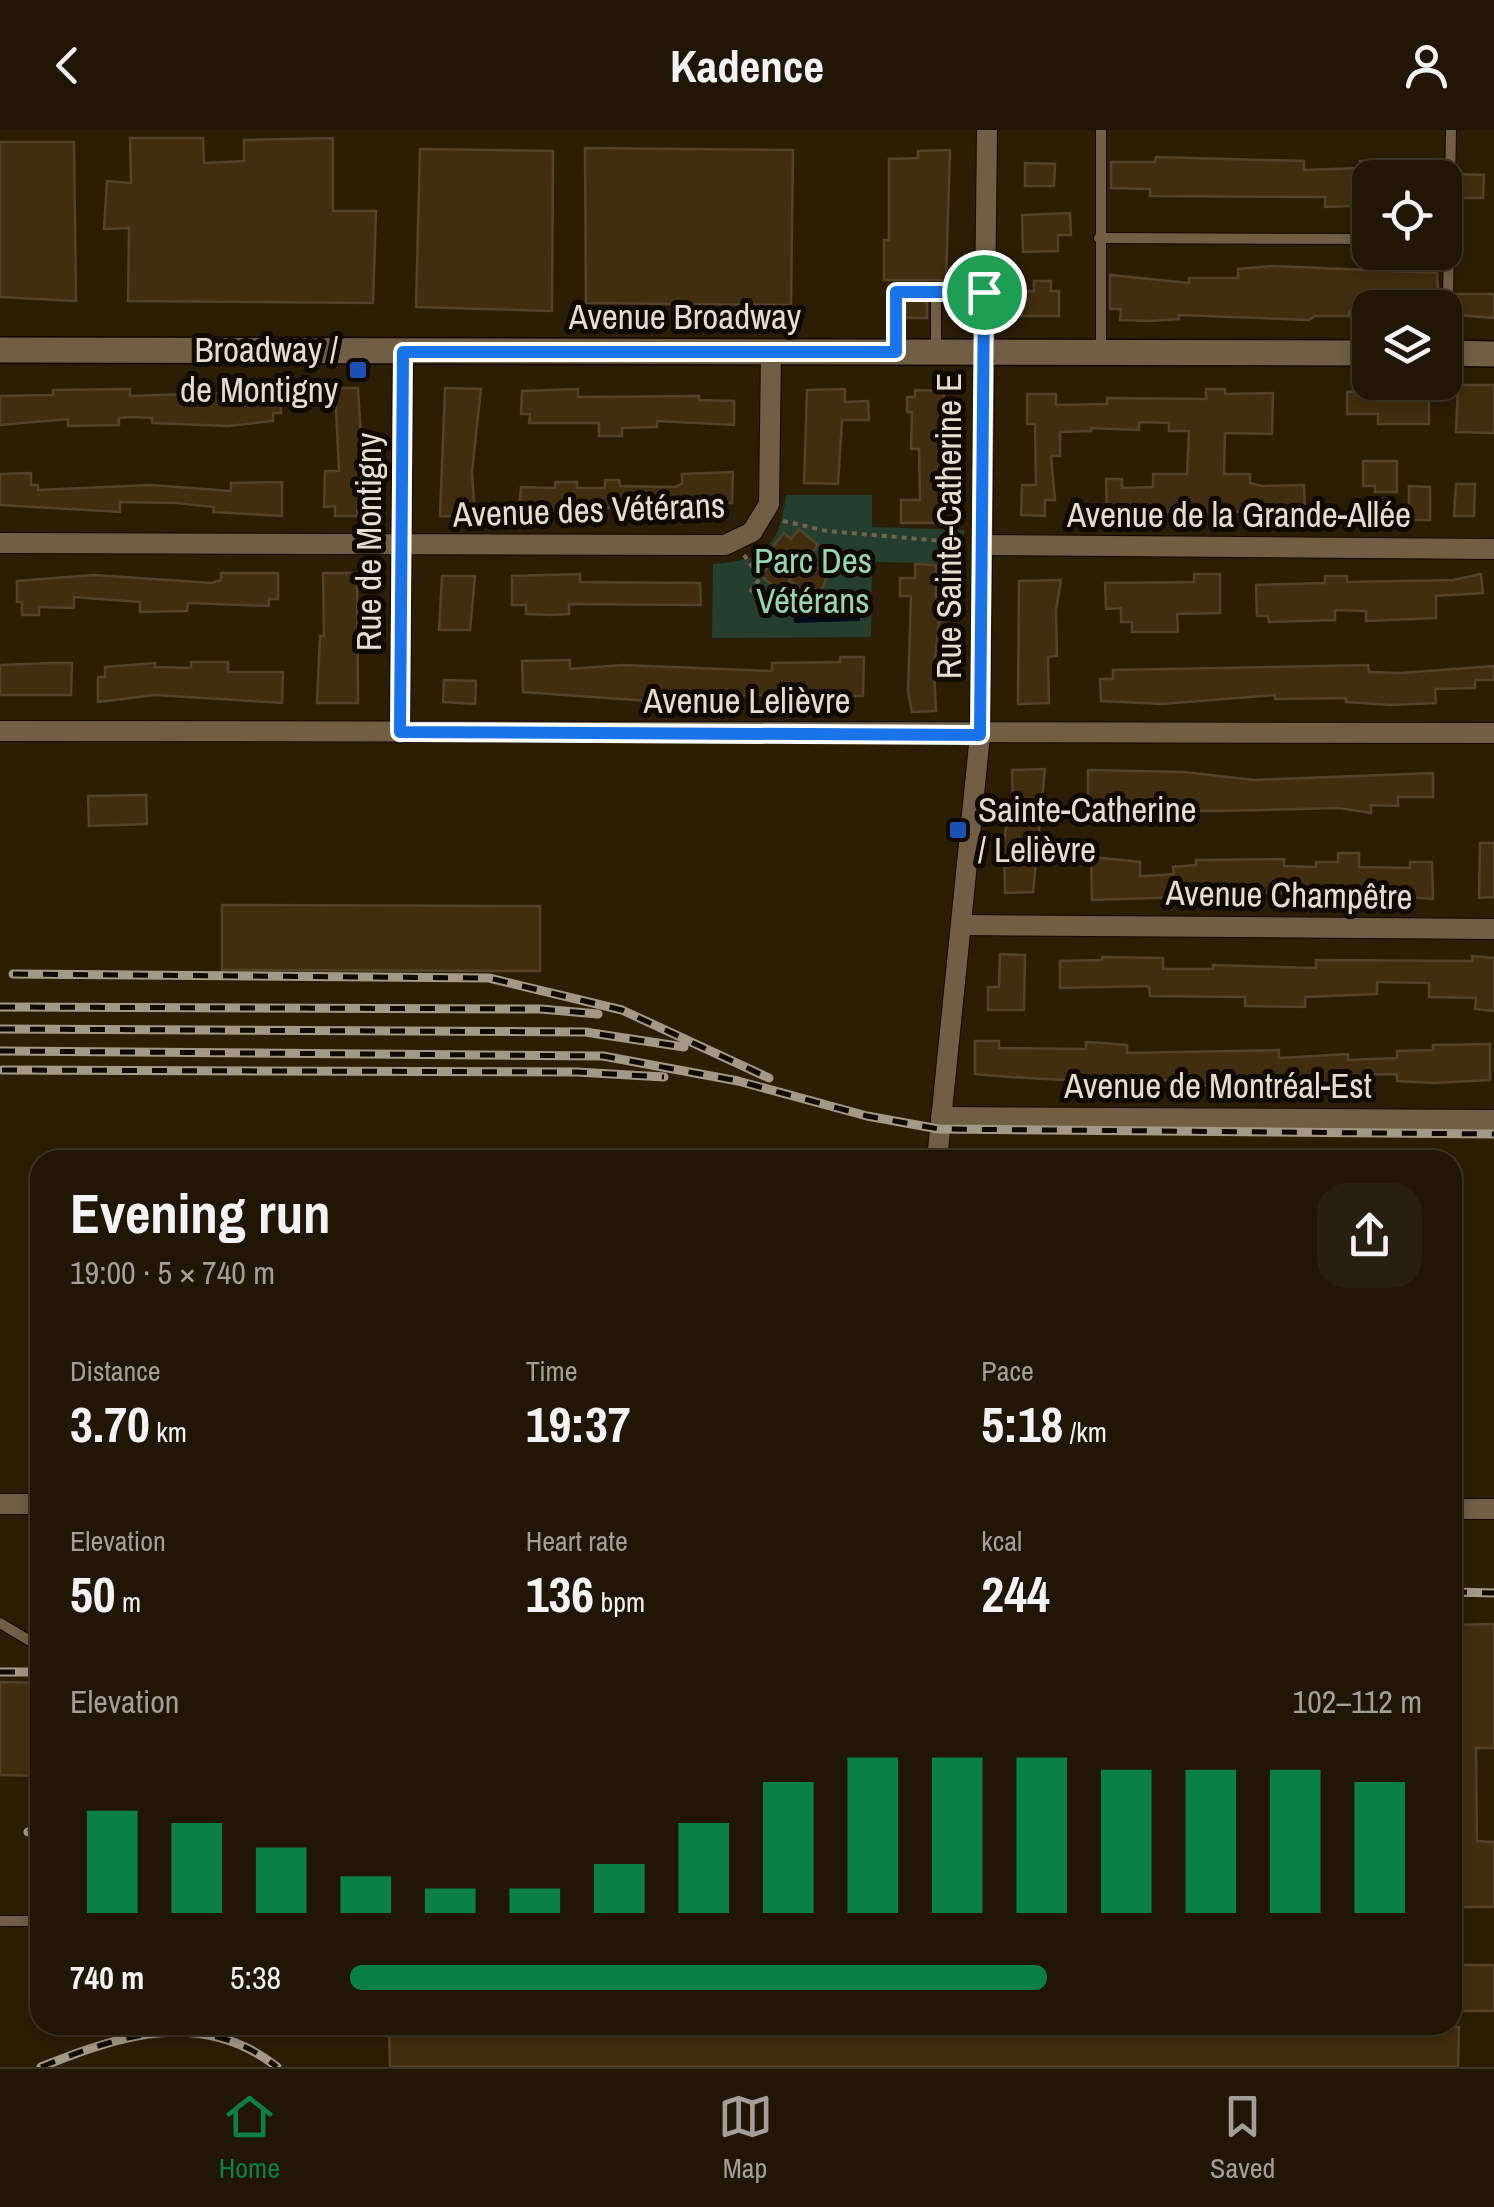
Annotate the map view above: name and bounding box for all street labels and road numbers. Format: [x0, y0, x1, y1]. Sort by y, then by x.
street label: Avenue Broadway [568, 293, 802, 340]
street label: Rue Sainte-Catherine E [925, 373, 972, 679]
street label: Rue de Montigny [345, 432, 392, 651]
street label: Avenue des Vétérans [451, 481, 726, 538]
street label: Avenue de la Grande-Allée [1066, 491, 1411, 538]
street label: Avenue Lelièvre [643, 677, 850, 724]
street label: Avenue Champêtre [1164, 869, 1413, 920]
street label: Avenue de Montréal-Est [1063, 1062, 1372, 1109]

